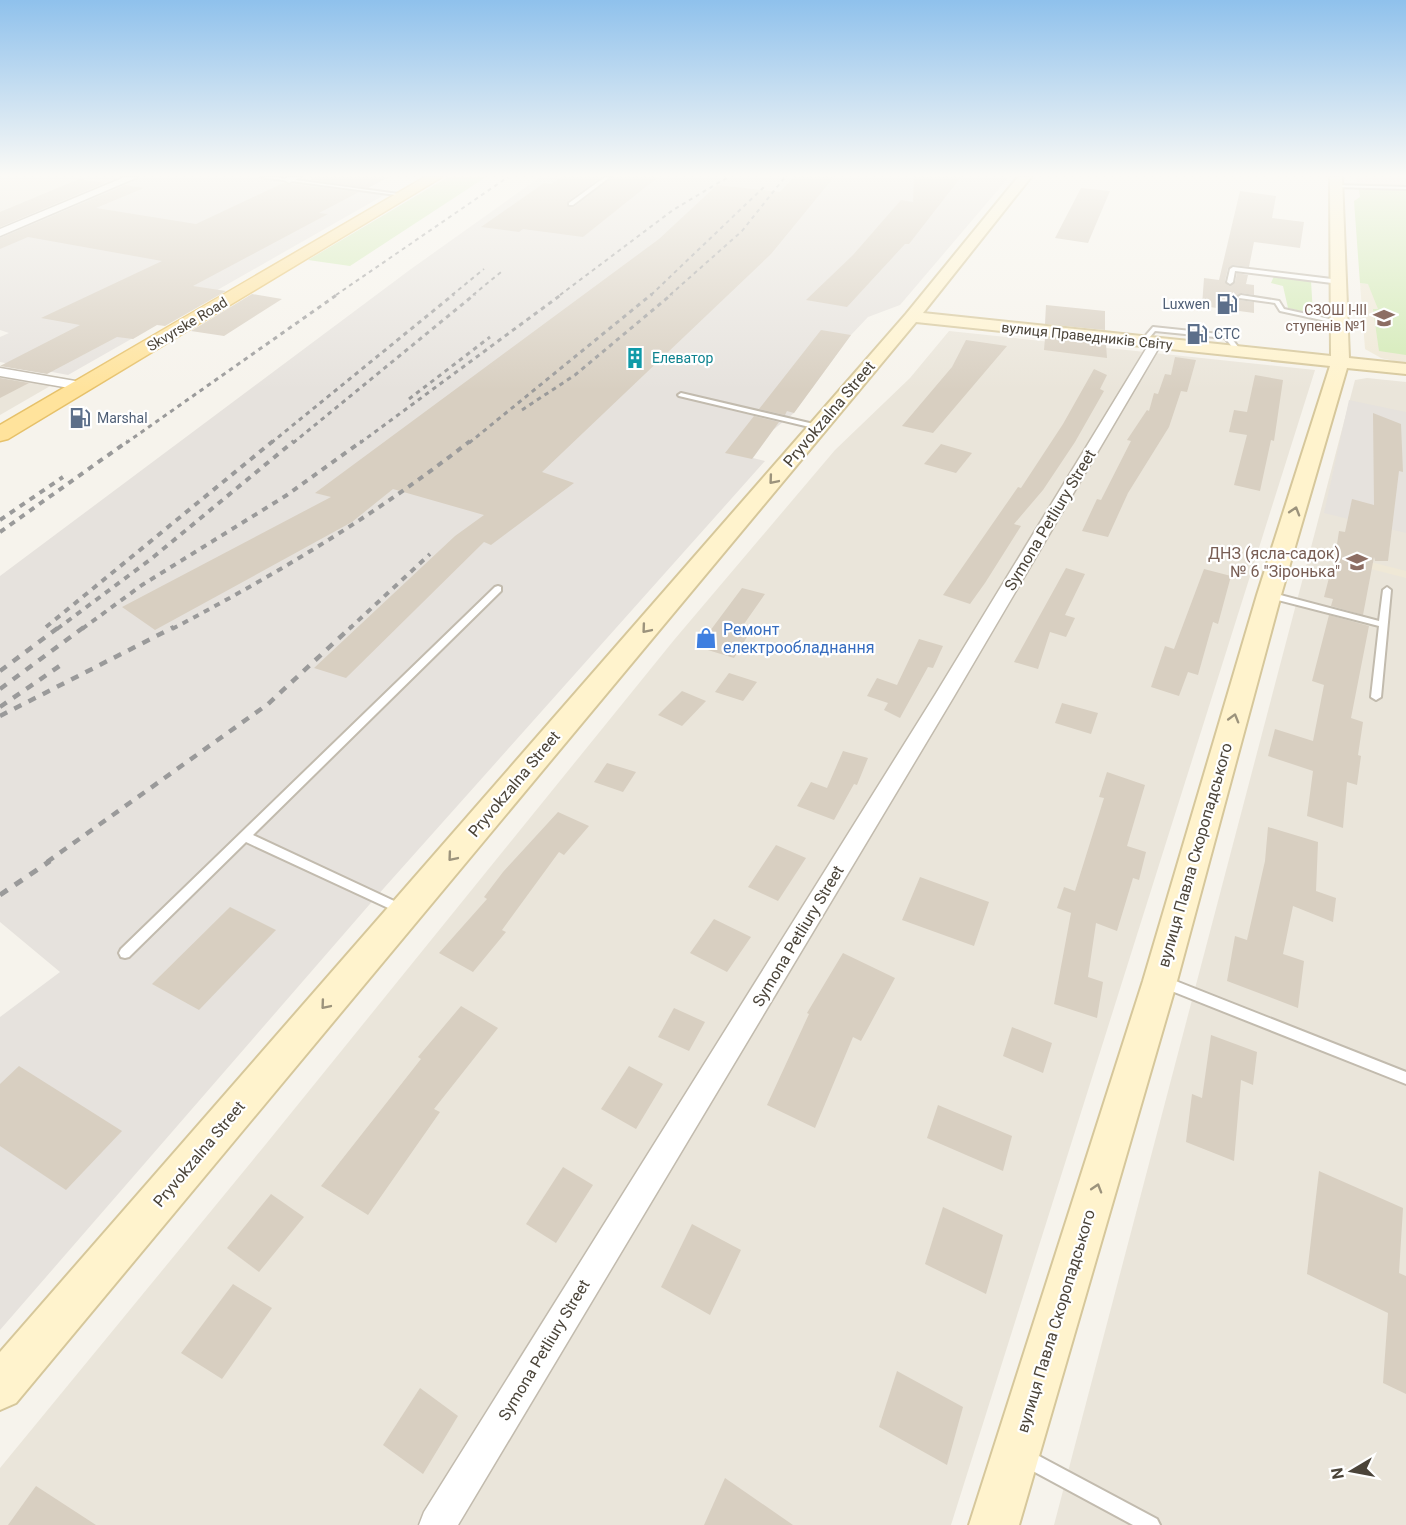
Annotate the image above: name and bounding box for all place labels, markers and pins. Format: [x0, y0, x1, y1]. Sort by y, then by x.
fuel station icon: Luxwen [1215, 292, 1239, 316]
place label: Luxwen [1162, 296, 1210, 312]
place label: СЗОШ І-ІІІ ступенів №1 [1286, 302, 1367, 334]
school or university icon: СЗОШ І-ІІІ ступенів №1 [1372, 306, 1396, 330]
fuel station icon: СТС [1185, 322, 1209, 346]
place label: СТС [1214, 326, 1240, 342]
building icon: Елеватор [623, 346, 647, 370]
place label: Елеватор [652, 350, 713, 366]
fuel station icon: Marshal [68, 406, 92, 430]
place label: Marshal [97, 410, 148, 426]
place label: ДНЗ (ясла-садок) № 6 "Зіронька" [1208, 544, 1340, 581]
school or university icon: ДНЗ (ясла-садок) № 6 "Зіронька" [1345, 550, 1369, 574]
place label: Ремонт електрообладнання [723, 620, 874, 657]
shop icon: Ремонт електрообладнання [694, 626, 718, 650]

